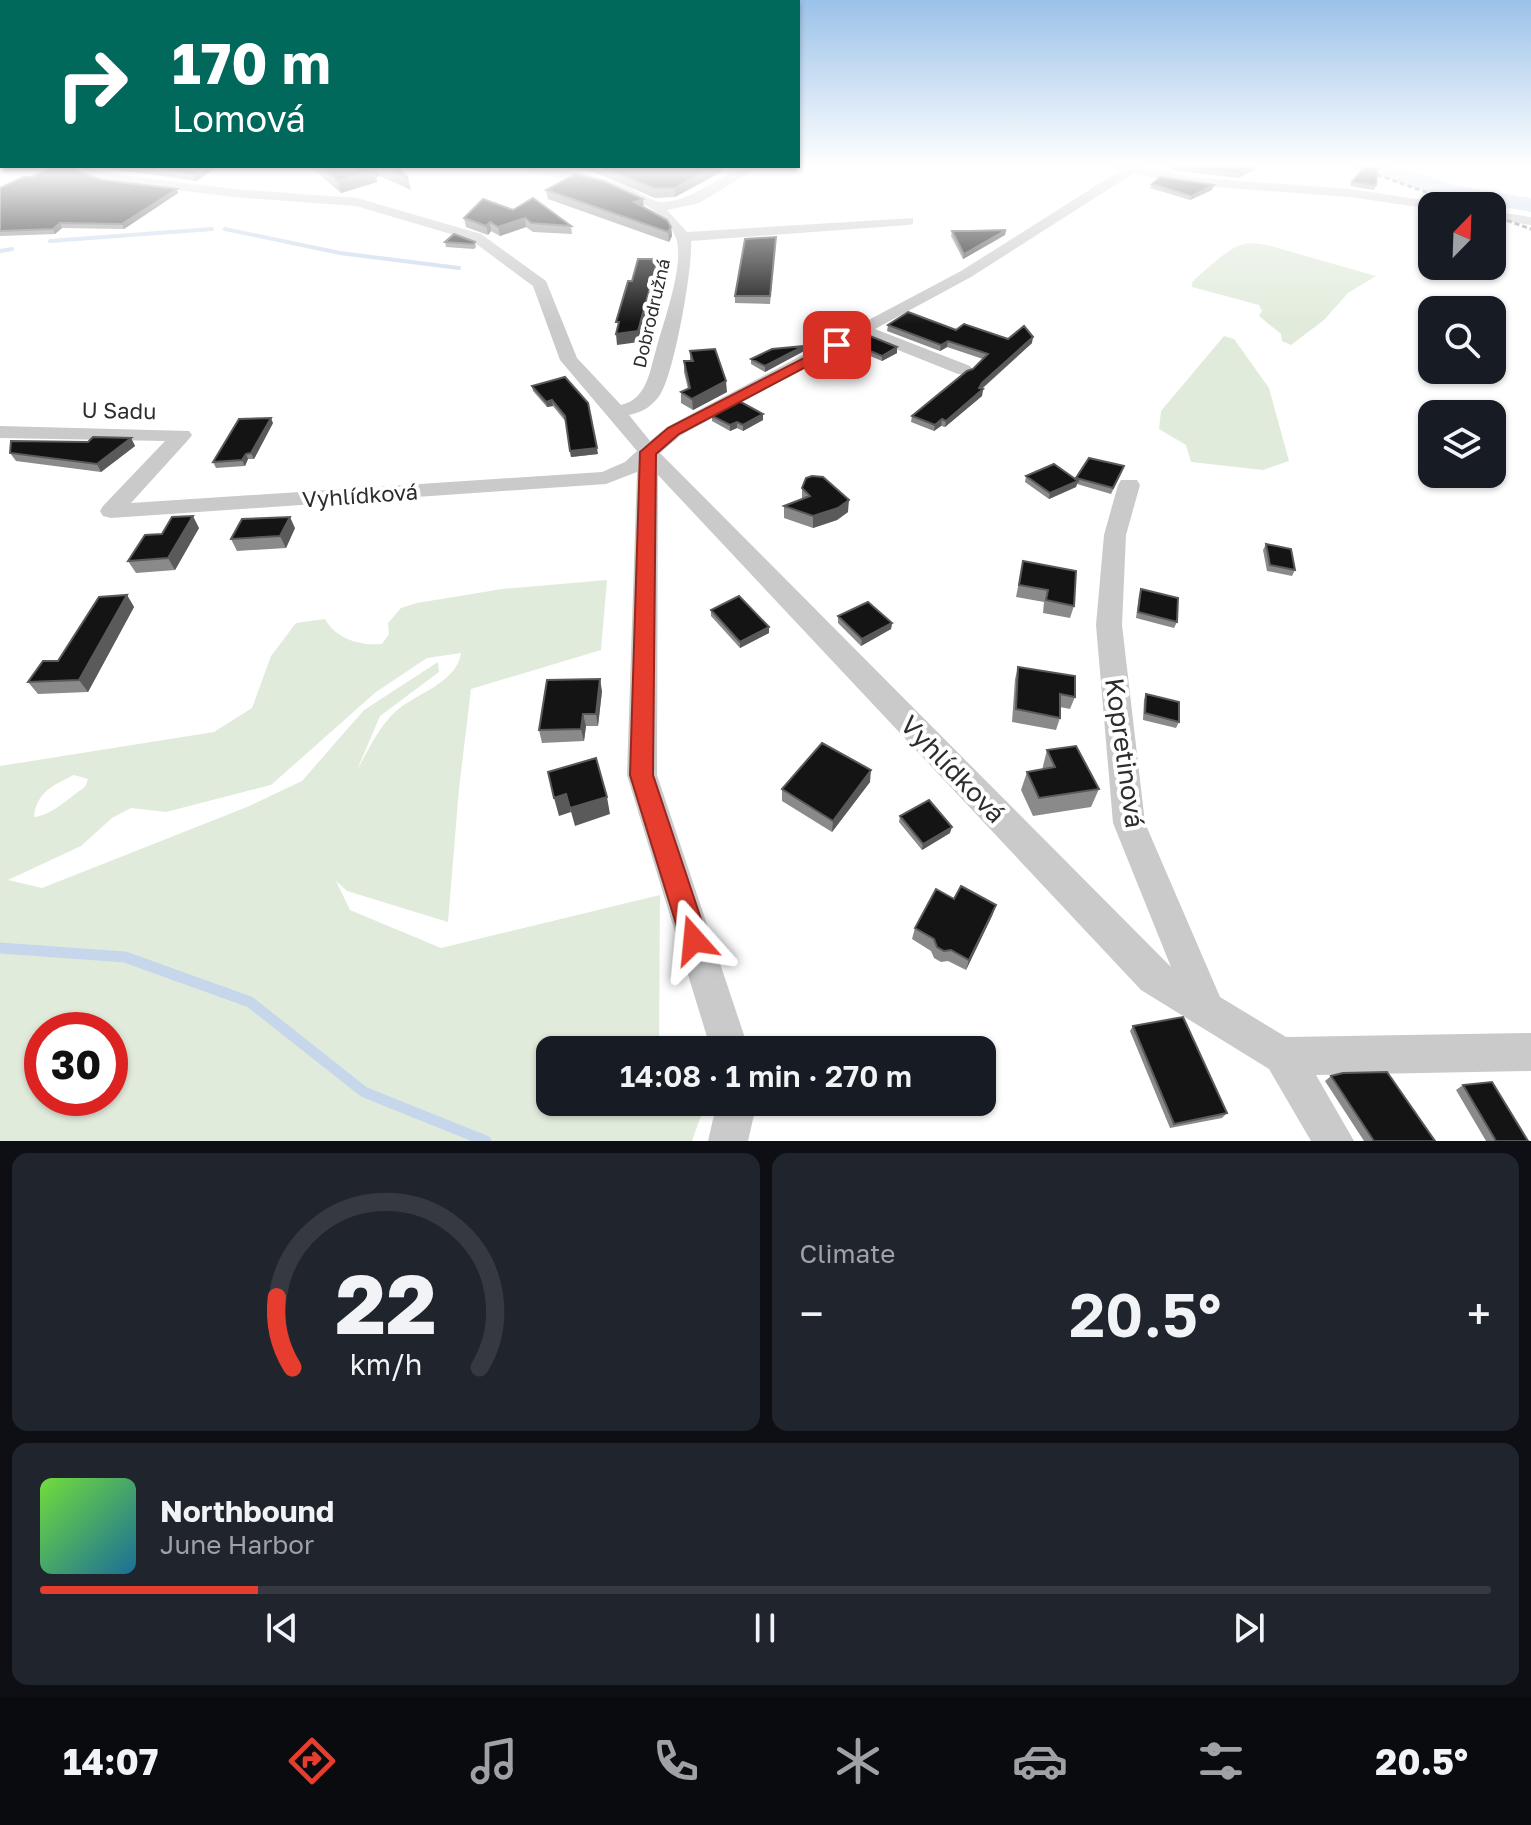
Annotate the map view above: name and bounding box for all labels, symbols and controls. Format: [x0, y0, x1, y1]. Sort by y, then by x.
text: 170 m [172, 29, 331, 96]
icon: right [40, 32, 144, 136]
text: Lomová [172, 97, 306, 140]
north arrow [1418, 192, 1506, 280]
map controls [1418, 192, 1506, 488]
street label: Dobrodružná [628, 256, 674, 370]
button: search [1418, 296, 1506, 384]
pin [803, 311, 871, 379]
icon: arrive [815, 323, 859, 367]
street label: U Sadu [81, 396, 157, 424]
button: layers [1418, 400, 1506, 488]
street label: Vyhlídková [301, 477, 419, 513]
street label: Kopretinová [1099, 676, 1151, 830]
street label: Vyhlídková [894, 709, 1012, 829]
position arrow [652, 898, 736, 982]
speed limit sign: 30 [24, 1012, 128, 1116]
text: 14:08 · 1 min · 270 m [620, 1058, 912, 1094]
text: Climate [800, 1238, 895, 1269]
text: 22 [335, 1252, 437, 1352]
text: 20.5° [1069, 1278, 1221, 1350]
text: − [800, 1287, 824, 1340]
text: + [1467, 1287, 1491, 1340]
text: km/h [349, 1347, 422, 1381]
text: Northbound [160, 1493, 334, 1529]
text: June Harbor [160, 1529, 314, 1560]
icon: previous [260, 1606, 304, 1650]
icon: pause [743, 1606, 787, 1650]
icon: next [1227, 1606, 1271, 1650]
icon: directions [284, 1733, 340, 1789]
icon: music [466, 1733, 522, 1789]
icon: phone [648, 1733, 704, 1789]
icon: climate [830, 1733, 886, 1789]
icon: car [1012, 1733, 1068, 1789]
icon: filters [1193, 1733, 1249, 1789]
text: 14:07 [63, 1740, 159, 1783]
text: 20.5° [1375, 1740, 1468, 1783]

